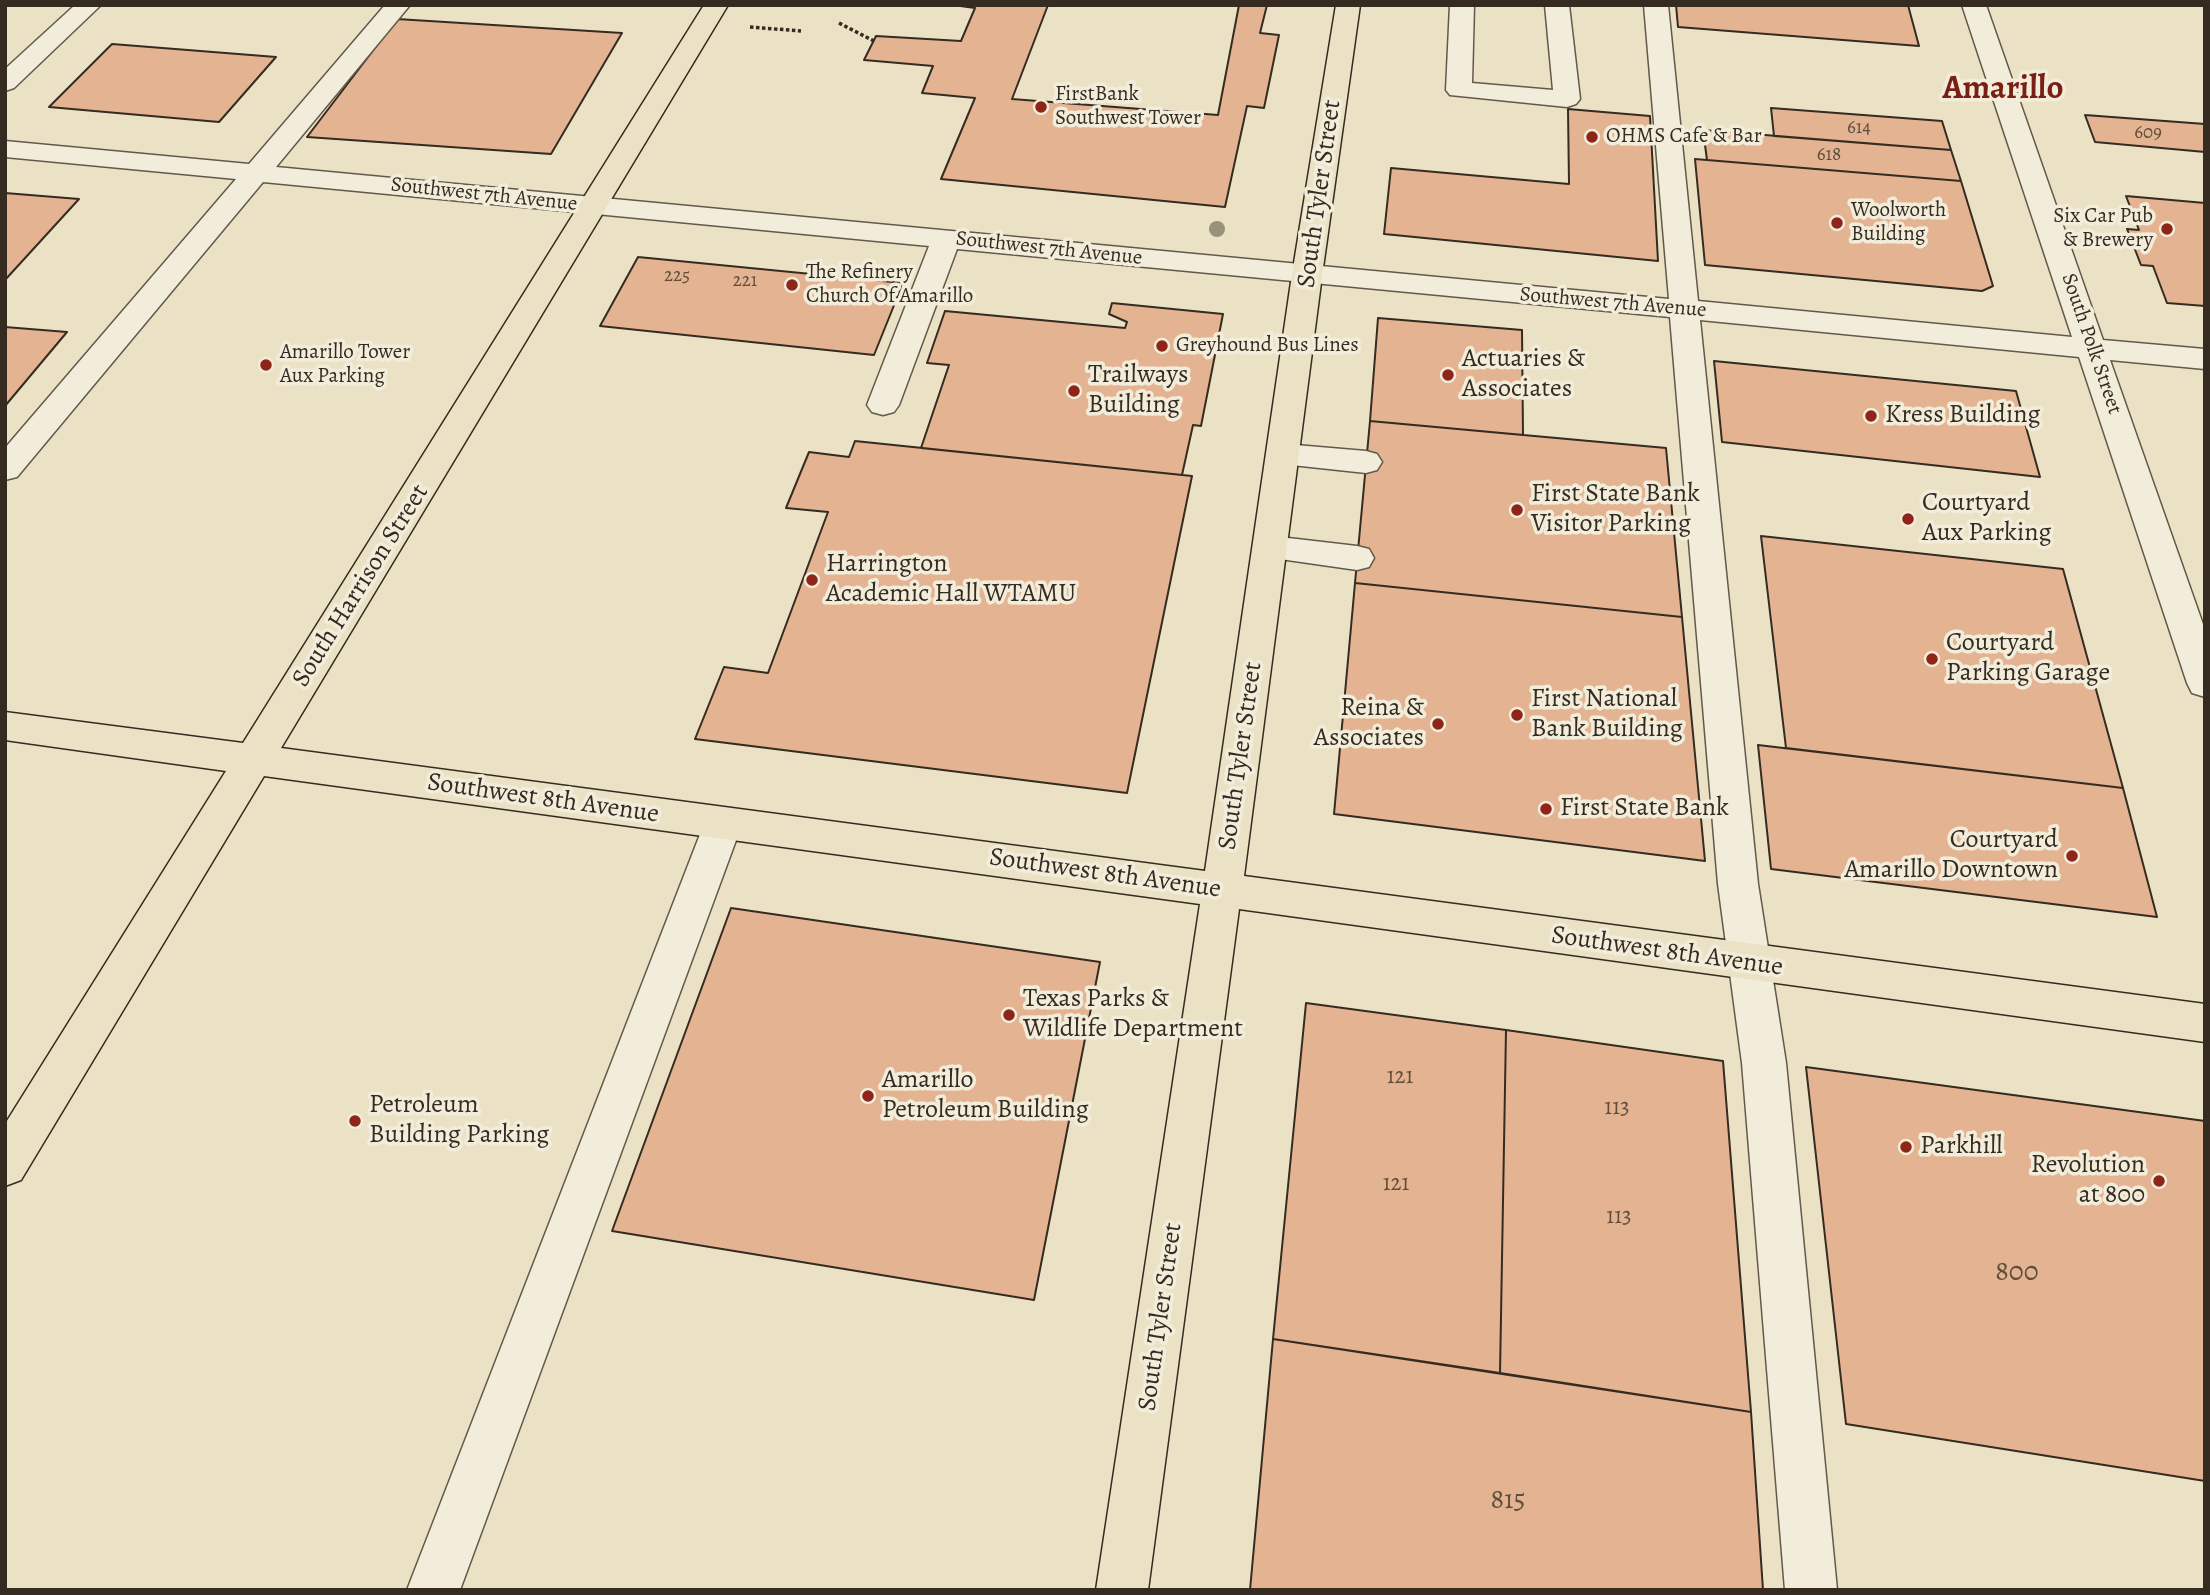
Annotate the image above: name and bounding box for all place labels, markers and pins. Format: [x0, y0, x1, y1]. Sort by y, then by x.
place label: FirstBank Southwest Tower [1055, 82, 1201, 132]
marker: FirstBank Southwest Tower [1033, 99, 1049, 115]
place label: OHMS Cafe & Bar [1606, 124, 1762, 150]
marker: OHMS Cafe & Bar [1584, 129, 1600, 145]
place label: Woolworth Building [1851, 198, 1946, 248]
place label: Six Car Pub & Brewery [2053, 204, 2153, 254]
marker: Woolworth Building [1829, 215, 1845, 231]
marker: Six Car Pub & Brewery [2159, 221, 2175, 237]
place label: The Refinery Church Of Amarillo [806, 260, 973, 310]
marker: The Refinery Church Of Amarillo [784, 277, 800, 293]
place label: Greyhound Bus Lines [1176, 333, 1359, 359]
marker: Greyhound Bus Lines [1154, 338, 1170, 354]
place label: Amarillo Tower Aux Parking [280, 340, 410, 390]
place label: Actuaries & Associates [1462, 344, 1585, 406]
marker: Amarillo Tower Aux Parking [258, 357, 274, 373]
place label: Trailways Building [1088, 360, 1188, 422]
marker: Actuaries & Associates [1440, 367, 1456, 383]
marker: Trailways Building [1066, 383, 1082, 399]
place label: Kress Building [1885, 400, 2041, 432]
marker: Kress Building [1863, 408, 1879, 424]
place label: First State Bank Visitor Parking [1531, 479, 1700, 540]
place label: Courtyard Aux Parking [1922, 488, 2052, 550]
marker: First State Bank Visitor Parking [1509, 502, 1525, 518]
marker: Courtyard Aux Parking [1900, 511, 1916, 527]
place label: Harrington Academic Hall WTAMU [826, 549, 1076, 610]
marker: Harrington Academic Hall WTAMU [804, 572, 820, 588]
place label: Courtyard Parking Garage [1946, 628, 2110, 690]
marker: Courtyard Parking Garage [1924, 651, 1940, 667]
place label: First National Bank Building [1531, 684, 1683, 746]
place label: Reina & Associates [1314, 693, 1424, 754]
marker: First National Bank Building [1509, 707, 1525, 723]
marker: Reina & Associates [1430, 716, 1446, 732]
place label: First State Bank [1560, 793, 1729, 825]
marker: First State Bank [1538, 801, 1554, 817]
place label: Courtyard Amarillo Downtown [1844, 825, 2058, 886]
marker: Courtyard Amarillo Downtown [2064, 848, 2080, 864]
place label: Texas Parks & Wildlife Department [1023, 984, 1243, 1046]
marker: Texas Parks & Wildlife Department [1001, 1007, 1017, 1023]
place label: Amarillo Petroleum Building [882, 1065, 1089, 1126]
marker: Amarillo Petroleum Building [860, 1088, 876, 1104]
place label: Petroleum Building Parking [369, 1090, 549, 1152]
marker: Petroleum Building Parking [347, 1113, 363, 1129]
place label: Parkhill [1920, 1131, 2003, 1163]
marker: Parkhill [1898, 1139, 1914, 1155]
place label: Revolution at 800 [2031, 1150, 2145, 1212]
marker: Revolution at 800 [2151, 1173, 2167, 1189]

